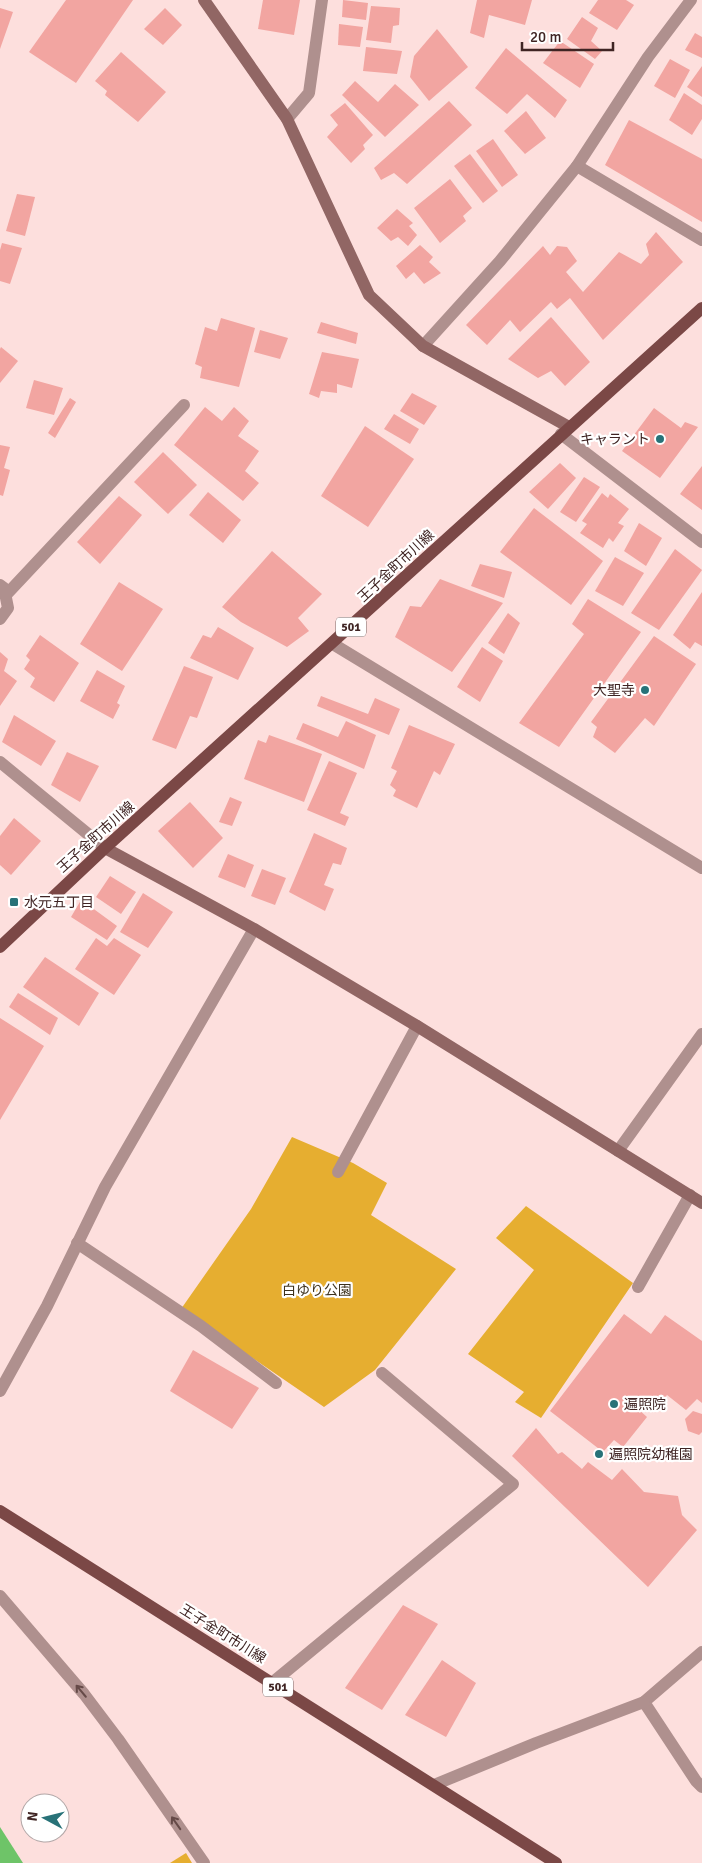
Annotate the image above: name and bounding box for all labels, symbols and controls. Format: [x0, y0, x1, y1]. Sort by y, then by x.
scale bar [522, 20, 613, 52]
text: 20 m [530, 28, 561, 46]
place label: キャラント [580, 431, 650, 448]
marker: キャラント [654, 433, 666, 445]
street label: 王子金町市川線 [354, 526, 438, 606]
road number: 501 [336, 618, 366, 636]
place label: 大聖寺 [593, 682, 635, 699]
marker: 大聖寺 [639, 684, 651, 696]
street label: 王子金町市川線 [54, 798, 138, 876]
place label: 水元五丁目 [24, 894, 94, 911]
marker: 水元五丁目 [8, 896, 20, 908]
park label: 白ゆり公園 [282, 1282, 352, 1299]
place label: 遍照院 [624, 1396, 666, 1413]
marker: 遍照院 [608, 1398, 620, 1410]
place label: 遍照院幼稚園 [609, 1446, 693, 1463]
marker: 遍照院幼稚園 [593, 1448, 605, 1460]
street label: 王子金町市川線 [177, 1601, 269, 1667]
road number: 501 [263, 1678, 293, 1696]
one-way arrow [76, 1685, 87, 1698]
north arrow [20, 1793, 70, 1843]
text: N [24, 1811, 42, 1822]
one-way arrow [171, 1816, 181, 1830]

